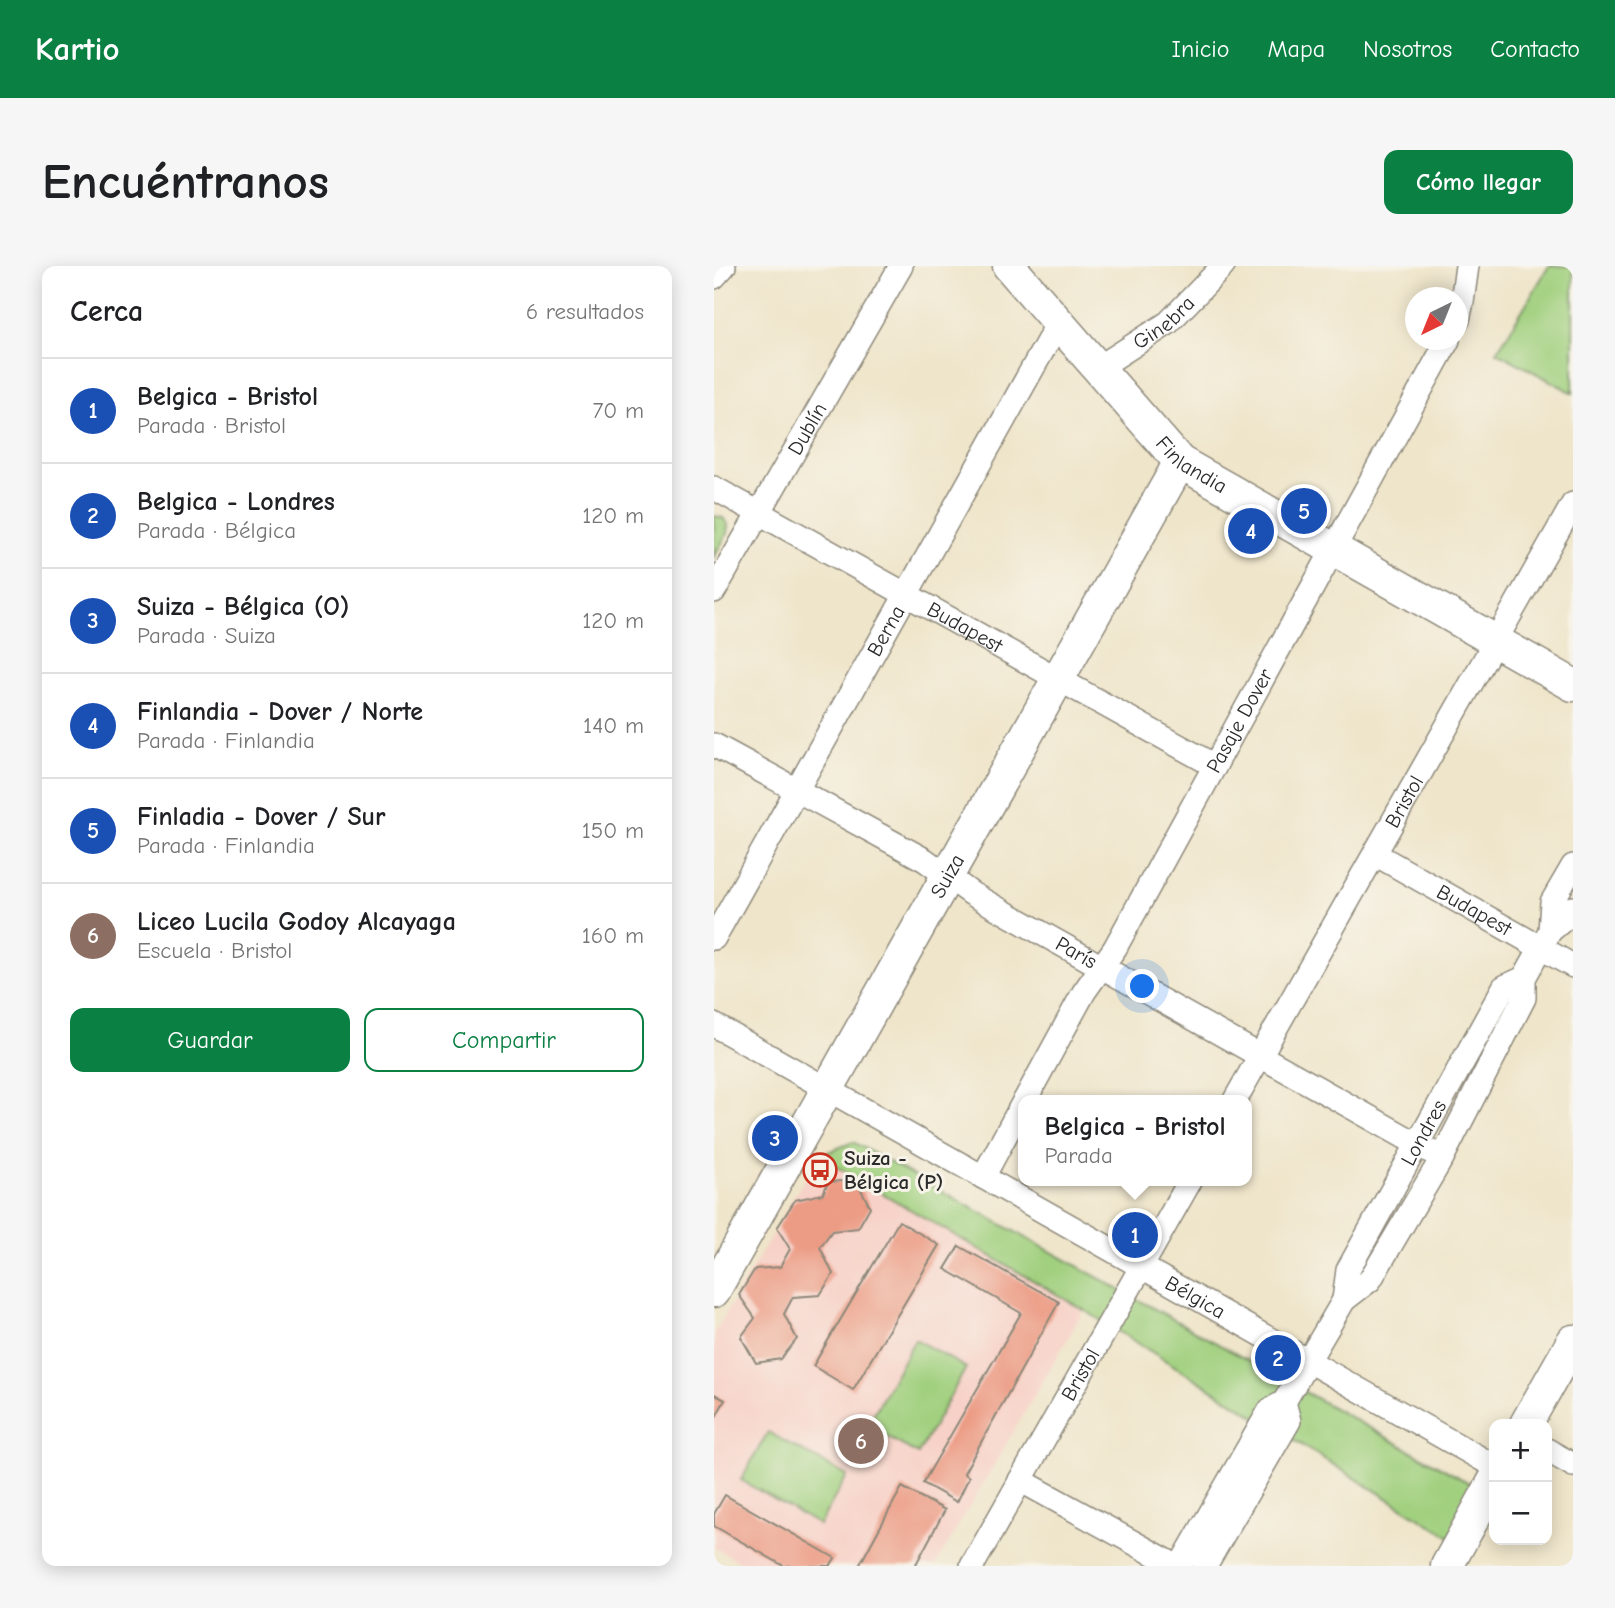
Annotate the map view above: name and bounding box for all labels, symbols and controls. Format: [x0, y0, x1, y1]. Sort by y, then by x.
text: Kartio [35, 30, 120, 68]
text: Inicio [1172, 35, 1229, 63]
text: Mapa [1267, 35, 1325, 63]
text: Nosotros [1363, 35, 1452, 63]
text: Contacto [1490, 35, 1580, 63]
button: Cómo llegar [1384, 150, 1573, 214]
text: Encuéntranos [42, 154, 329, 210]
north arrow [1405, 287, 1468, 350]
street label: Ginebra [1129, 291, 1199, 354]
text: Cerca [70, 294, 143, 329]
text: 6 resultados [526, 298, 644, 325]
text: Belgica - Bristol [137, 382, 318, 412]
text: 1 [88, 397, 98, 424]
text: 70 m [592, 397, 644, 424]
street label: Dublín [783, 399, 832, 459]
text: Parada · Bristol [137, 412, 286, 439]
street label: Finlandia [1151, 431, 1231, 498]
pin: 5 [1281, 485, 1327, 537]
text: Belgica - Londres [137, 487, 335, 517]
text: 2 [87, 502, 99, 529]
text: 120 m [582, 502, 644, 529]
pin: 4 [1228, 505, 1274, 557]
text: Parada · Bélgica [137, 517, 296, 544]
text: Suiza - Bélgica (O) [137, 592, 349, 622]
street label: Budapest [923, 597, 1008, 658]
street label: Berna [862, 601, 910, 660]
text: 3 [87, 607, 99, 634]
text: 120 m [582, 607, 644, 634]
text: Parada · Suiza [137, 622, 276, 649]
street label: Pasaje Dover [1201, 664, 1278, 777]
text: Finlandia - Dover / Norte [137, 697, 423, 727]
text: 4 [88, 712, 98, 739]
text: 140 m [583, 712, 644, 739]
text: Parada · Finlandia [137, 727, 315, 754]
street label: Bristol [1380, 771, 1428, 832]
text: Finladia - Dover / Sur [137, 802, 386, 832]
text: 5 [87, 817, 99, 844]
text: 150 m [582, 817, 644, 844]
text: Parada · Finlandia [137, 832, 315, 859]
street label: Suiza [925, 850, 969, 902]
street label: Budapest [1433, 879, 1517, 941]
text: Liceo Lucila Godoy Alcayaga [137, 907, 456, 937]
text: 6 [87, 922, 99, 949]
text: 160 m [582, 922, 644, 949]
street label: París [1051, 931, 1101, 974]
text: Escuela · Bristol [137, 937, 292, 964]
your location [1125, 969, 1159, 1003]
button: Guardar [70, 1008, 350, 1072]
button: Compartir [364, 1008, 644, 1072]
popup [1018, 1095, 1252, 1186]
street label: Londres [1396, 1096, 1451, 1170]
pin: 3 [752, 1112, 798, 1164]
text: Belgica - Bristol [1044, 1112, 1226, 1142]
text: Parada [1044, 1142, 1113, 1169]
place label: Suiza - Bélgica (P) [844, 1146, 943, 1194]
bus stop icon: Suiza - Bélgica (P) [801, 1151, 839, 1189]
pin: 1 [1112, 1209, 1158, 1261]
street label: Bélgica [1161, 1271, 1230, 1324]
pin: 2 [1255, 1332, 1301, 1384]
street label: Bristol [1056, 1344, 1105, 1405]
pin: 6 [838, 1415, 884, 1467]
map controls [1489, 1419, 1552, 1545]
button: + [1489, 1419, 1552, 1482]
button: − [1489, 1482, 1552, 1545]

